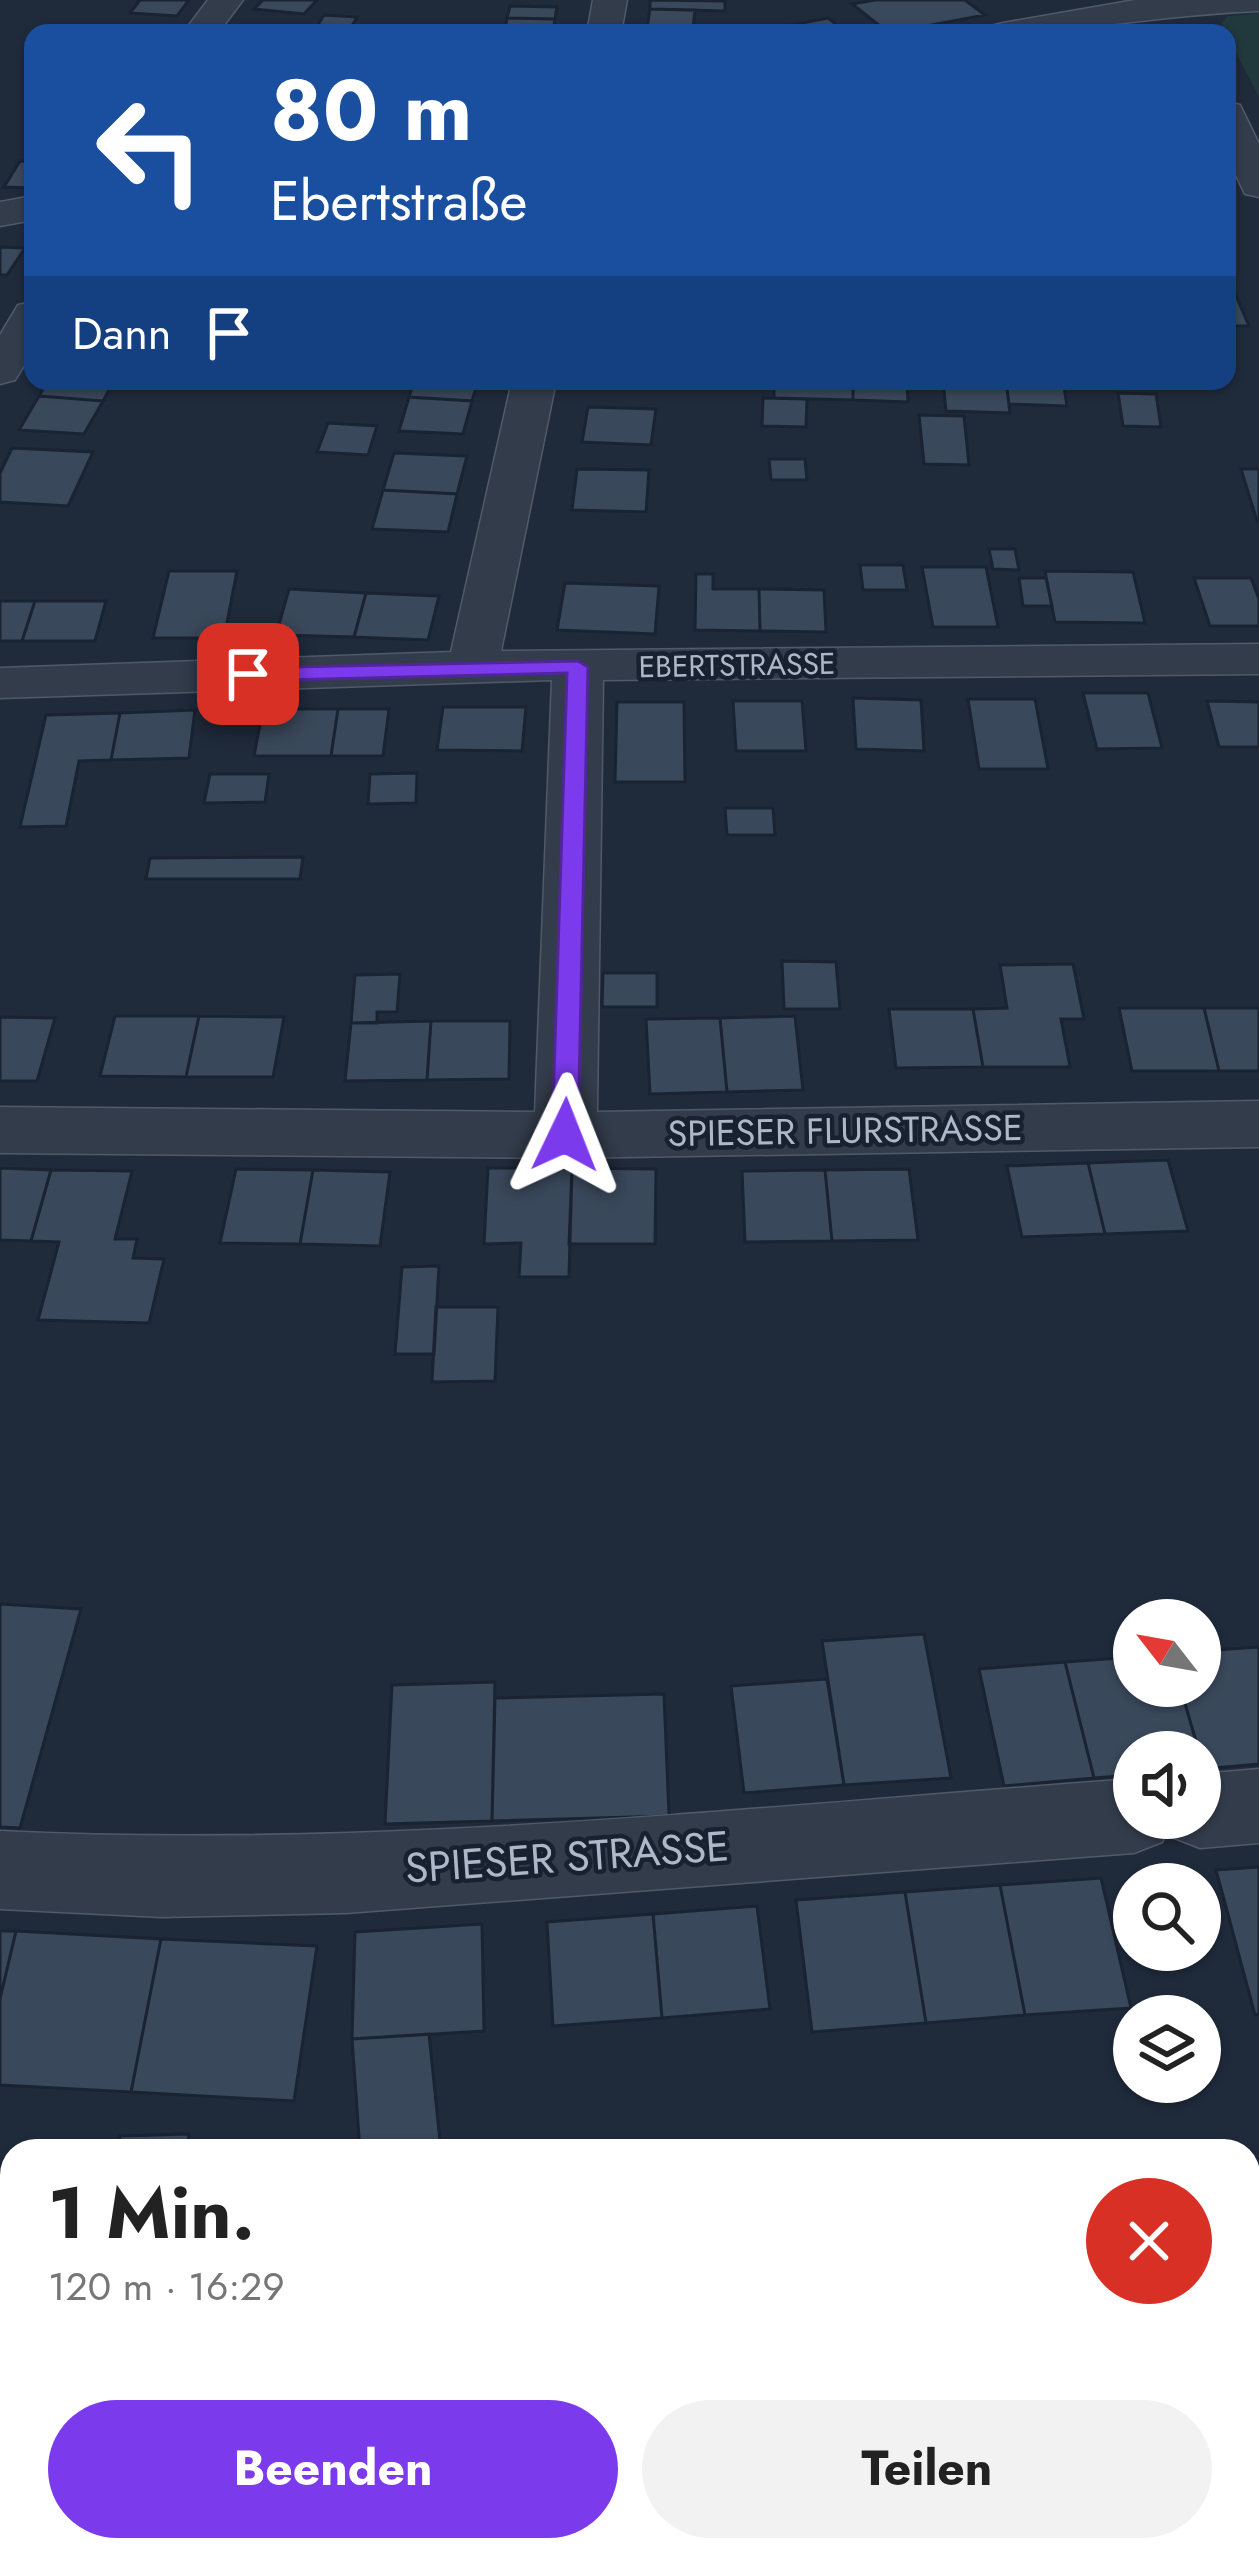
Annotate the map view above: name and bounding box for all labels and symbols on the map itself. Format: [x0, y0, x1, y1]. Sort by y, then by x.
pin [197, 623, 299, 725]
street label: EBERTSTRASSE [638, 642, 836, 688]
position arrow [502, 1072, 628, 1198]
street label: SPIESER FLURSTRASSE [667, 1101, 1023, 1159]
north arrow [1113, 1599, 1221, 1707]
street label: SPIESER STRASSE [403, 1815, 731, 1899]

